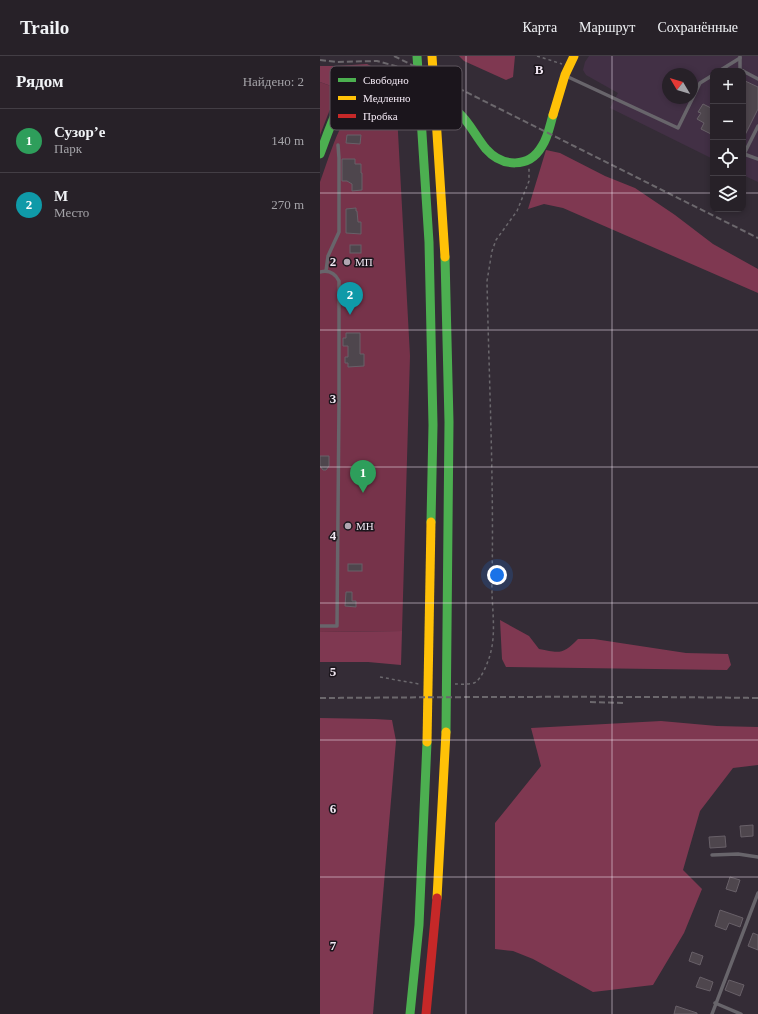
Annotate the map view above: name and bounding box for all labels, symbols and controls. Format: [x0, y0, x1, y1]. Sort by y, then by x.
text: Trailo [20, 17, 69, 38]
text: Карта [522, 20, 557, 35]
text: Маршрут [579, 20, 635, 35]
text: Сохранённые [657, 20, 738, 35]
text: B [535, 62, 544, 77]
legend [330, 66, 462, 130]
north arrow [662, 68, 698, 104]
map controls [710, 68, 746, 212]
button: + [710, 68, 746, 104]
text: Рядом [16, 72, 64, 91]
text: Найдено: 2 [243, 74, 304, 89]
text: Свободно [363, 74, 409, 86]
text: Медленно [363, 92, 411, 104]
button: − [710, 104, 746, 140]
text: Пробка [363, 110, 398, 122]
text: Сузорʼе [54, 124, 105, 140]
text: 1 [26, 133, 32, 148]
text: 140 m [271, 133, 304, 148]
button: locate [710, 140, 746, 176]
text: Парк [54, 141, 82, 156]
button: layers [710, 176, 746, 212]
text: М [54, 188, 68, 204]
text: 2 [26, 197, 32, 212]
text: 270 m [271, 197, 304, 212]
text: Место [54, 205, 89, 220]
text: 2 [330, 254, 336, 269]
place label: МП [355, 256, 373, 268]
marker: МП [342, 257, 352, 267]
pin: 2 [337, 282, 363, 315]
text: 3 [330, 391, 337, 406]
pin: 1 [350, 460, 376, 493]
place label: МН [356, 520, 374, 532]
marker: МН [343, 521, 353, 531]
text: 4 [330, 528, 337, 543]
your location [487, 565, 507, 585]
text: 5 [330, 664, 337, 679]
text: 6 [330, 801, 337, 816]
text: 7 [330, 938, 337, 953]

